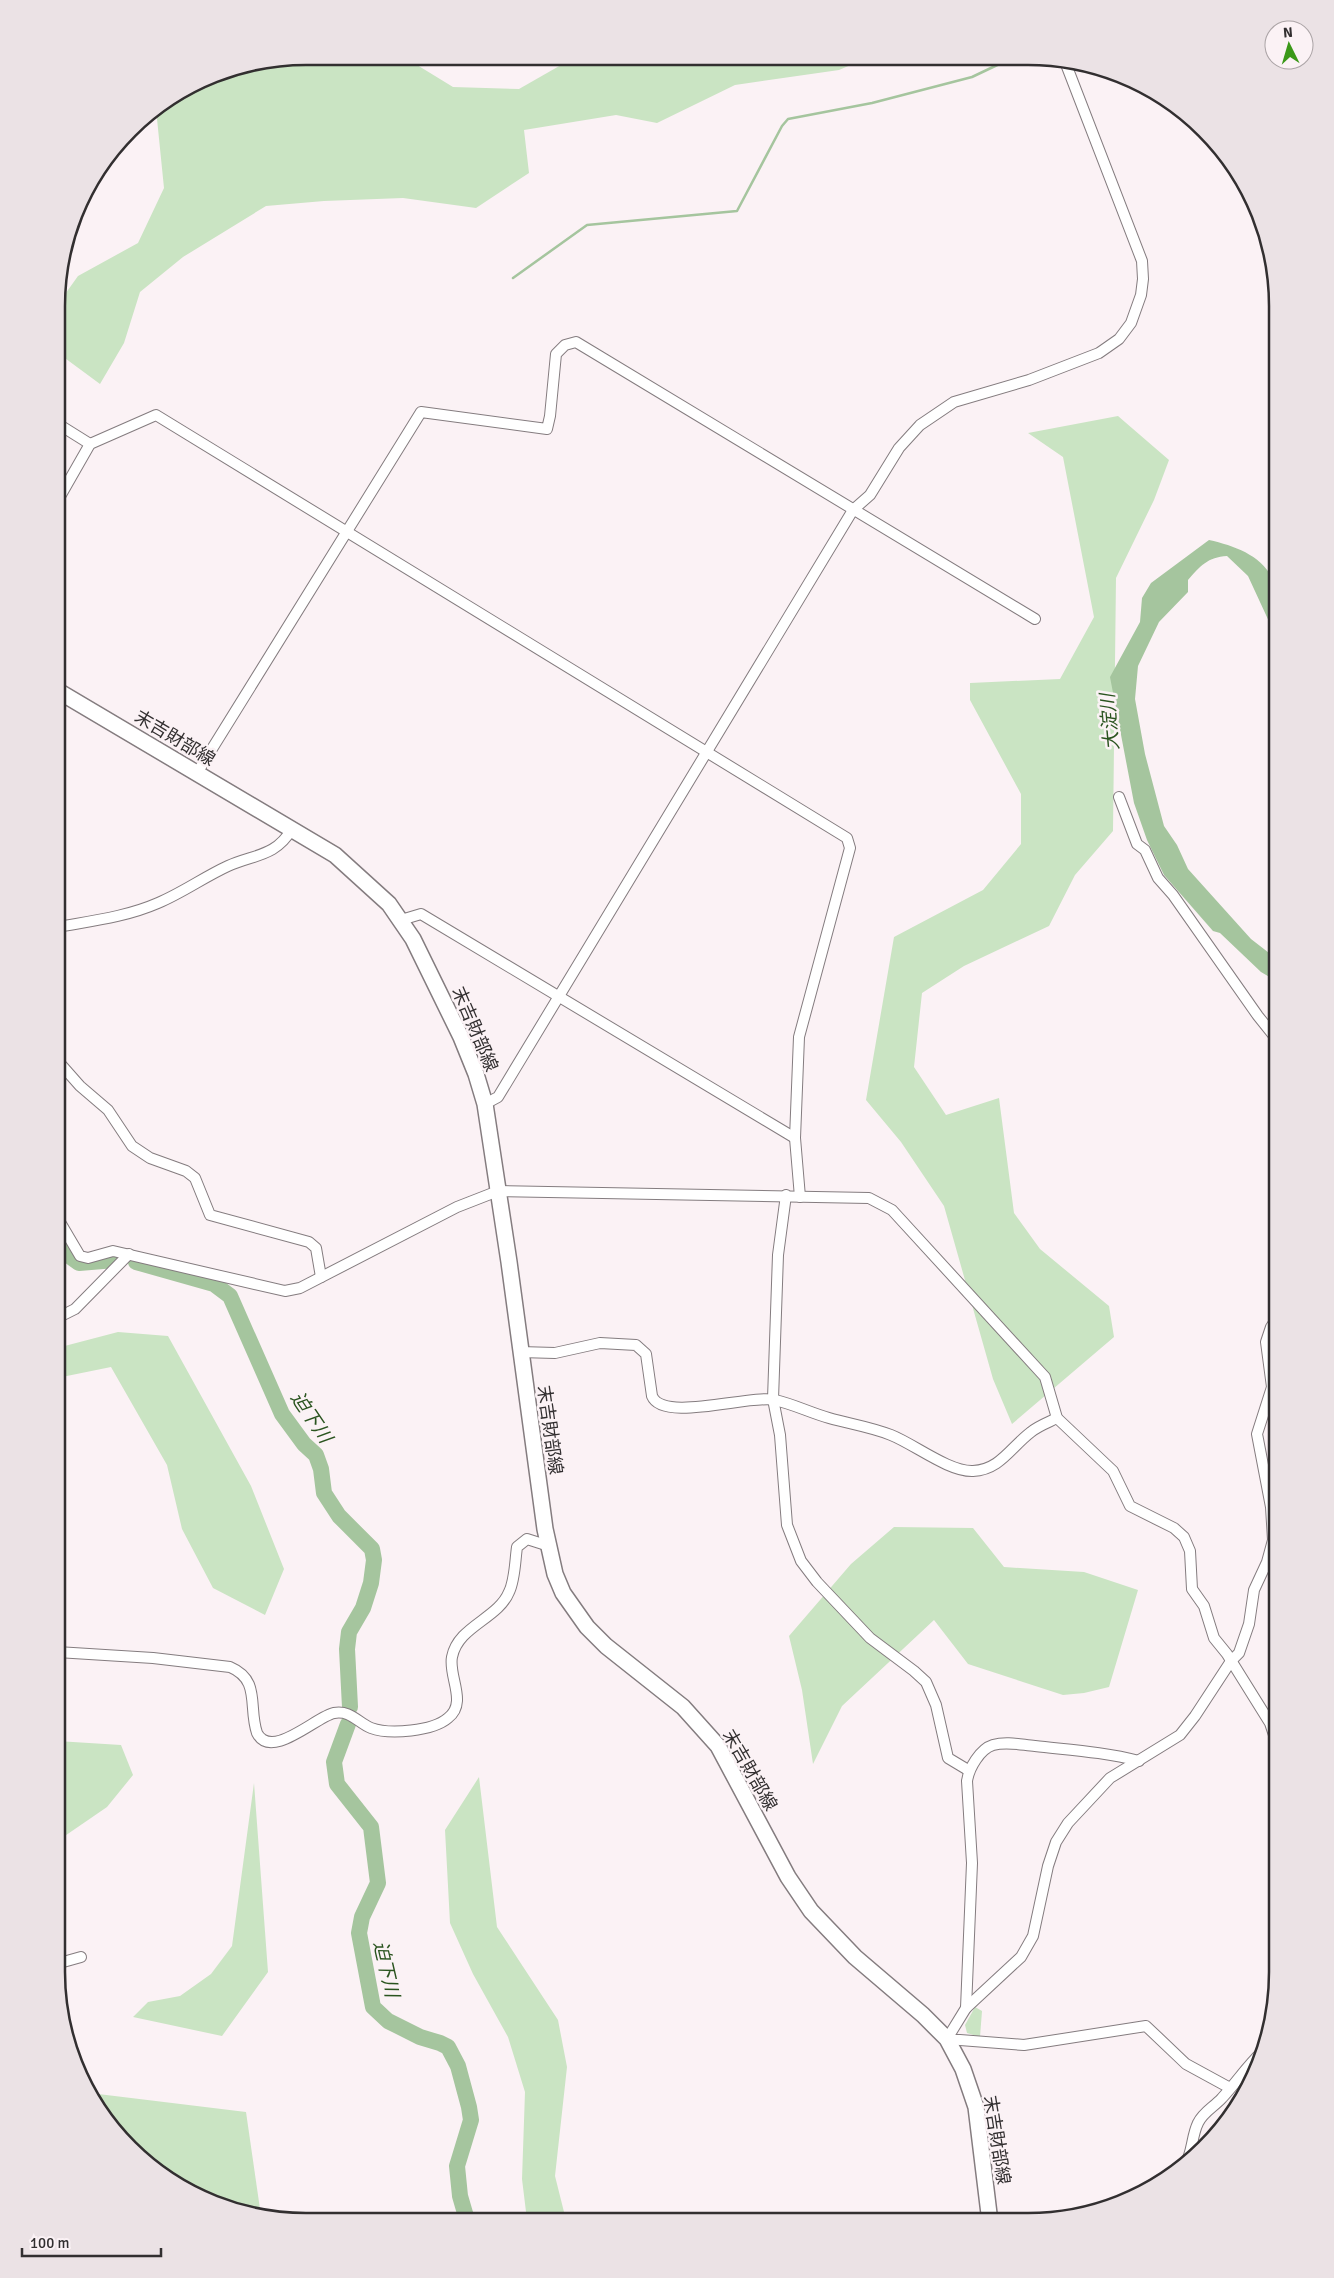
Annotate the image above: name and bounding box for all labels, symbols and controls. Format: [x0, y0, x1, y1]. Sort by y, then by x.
north arrow [1264, 20, 1314, 70]
text: N [1282, 24, 1294, 41]
water label: 大淀川 [1095, 690, 1124, 751]
street label: 末吉財部線 [131, 705, 219, 771]
street label: 末吉財部線 [447, 983, 503, 1075]
street label: 末吉財部線 [533, 1384, 567, 1476]
water label: 迫下川 [285, 1387, 338, 1450]
street label: 末吉財部線 [718, 1726, 782, 1814]
water label: 迫下川 [368, 1939, 405, 2002]
street label: 末吉財部線 [979, 2094, 1015, 2186]
scale bar [22, 2226, 161, 2258]
text: 100 m [30, 2234, 70, 2252]

